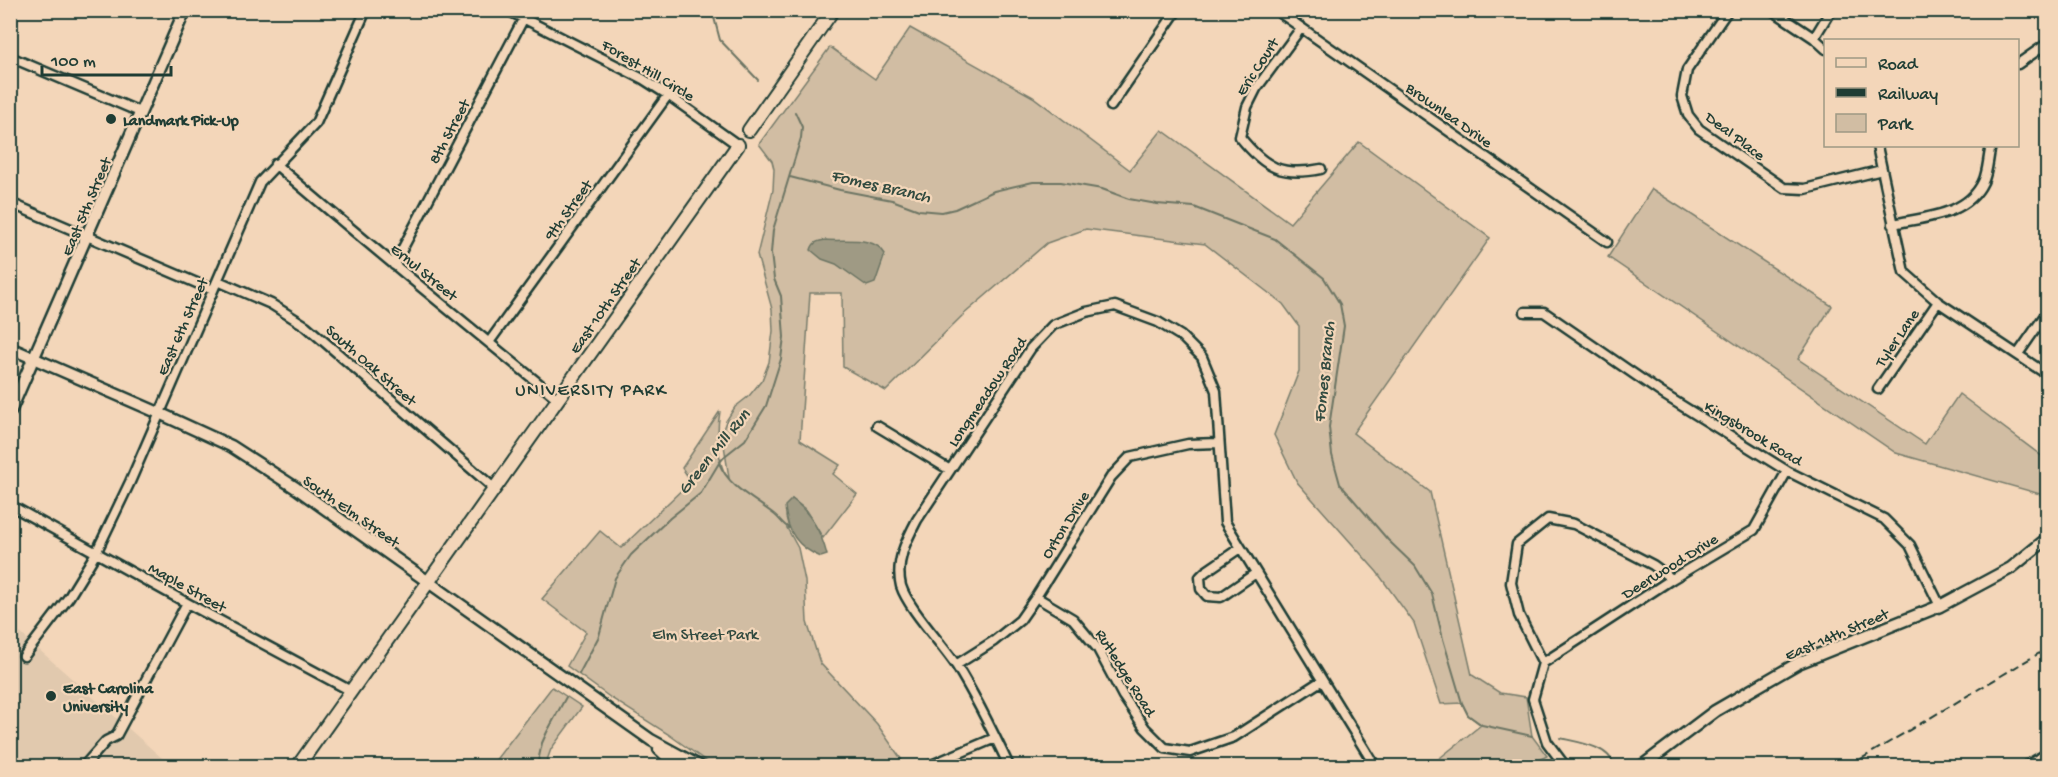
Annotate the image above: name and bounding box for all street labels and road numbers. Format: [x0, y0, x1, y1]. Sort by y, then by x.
street label: Eric Court [1233, 34, 1285, 100]
street label: Forest Hill Circle [596, 36, 698, 108]
street label: Brownlea Drive [1400, 79, 1496, 154]
street label: 8th Street [426, 96, 477, 168]
street label: Deal Place [1700, 109, 1768, 167]
street label: East 5th Street [59, 154, 118, 259]
street label: 9th Street [541, 176, 599, 246]
street label: Ernul Street [385, 241, 461, 307]
street label: East 10th Street [567, 254, 648, 358]
street label: East 6th Street [154, 274, 215, 379]
street label: Tyler Lane [1872, 306, 1926, 372]
street label: South Oak Street [320, 322, 420, 412]
street label: Longmeadow Road [945, 333, 1034, 451]
street label: Kingsbrook Road [1700, 398, 1806, 473]
street label: South Elm Street [298, 473, 403, 554]
street label: Orton Drive [1039, 488, 1096, 563]
street label: Deerwood Drive [1618, 530, 1723, 606]
street label: Maple Street [144, 560, 230, 619]
street label: East 14th Street [1783, 605, 1893, 667]
street label: Rutledge Road [1090, 627, 1159, 723]

